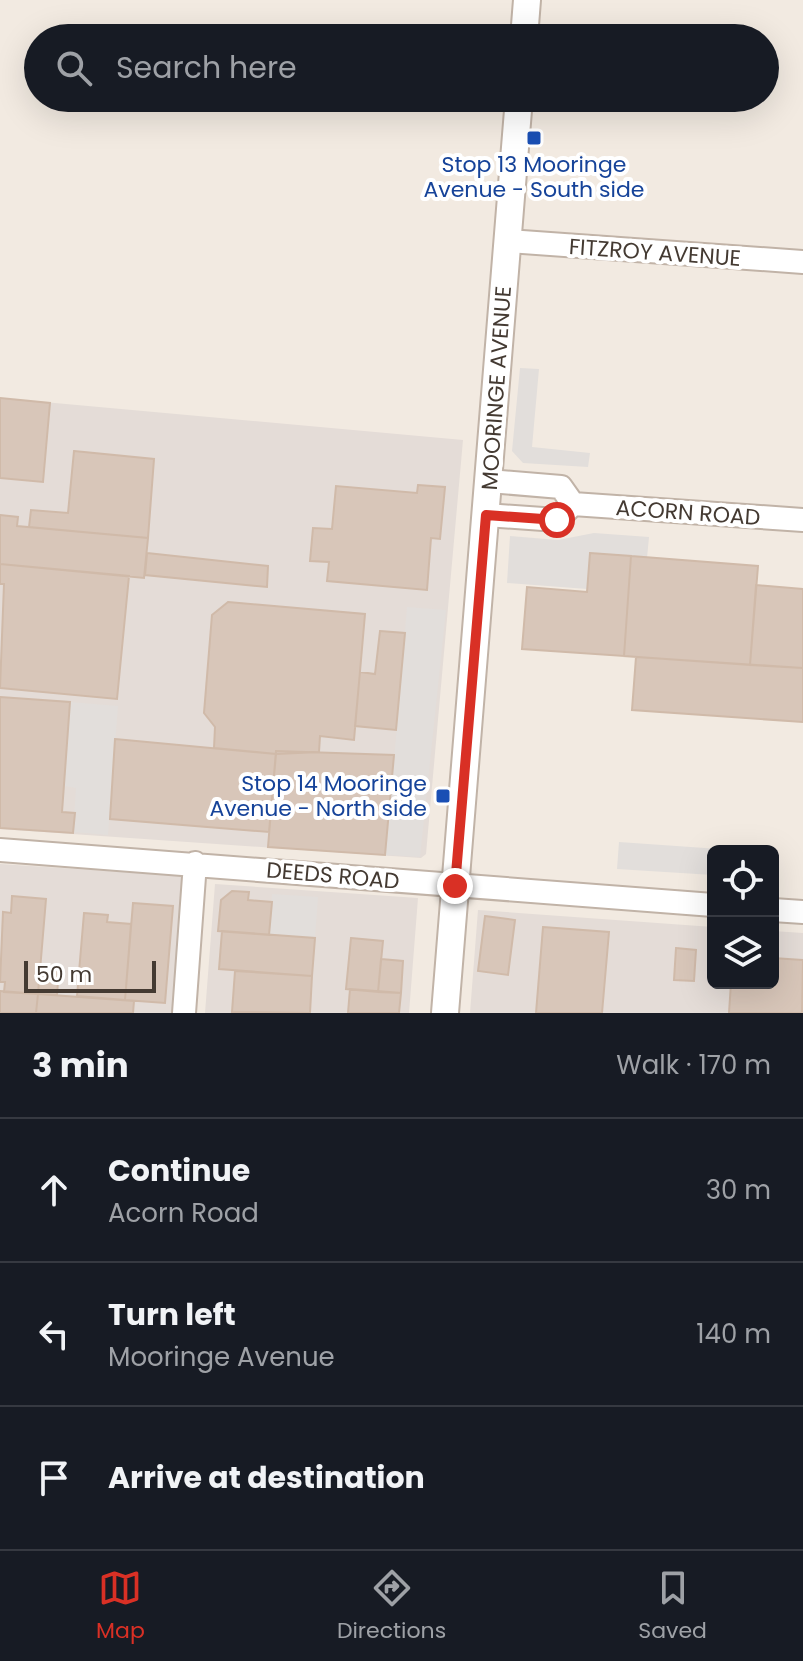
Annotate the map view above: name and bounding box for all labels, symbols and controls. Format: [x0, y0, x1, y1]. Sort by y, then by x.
search box [24, 24, 779, 112]
icon: search [52, 46, 96, 90]
text: Search here [116, 46, 297, 89]
marker: Stop 13 Mooringe Avenue - South side [525, 129, 543, 147]
place label: Stop 13 Mooringe Avenue - South side [424, 149, 644, 205]
street label: FITZROY AVENUE [568, 231, 742, 274]
street label: MOORINGE AVENUE [474, 285, 519, 491]
street label: ACORN ROAD [615, 492, 761, 533]
route start [539, 502, 575, 538]
place label: Stop 14 Mooringe Avenue - North side [209, 768, 427, 824]
marker: Stop 14 Mooringe Avenue - North side [434, 787, 452, 805]
map controls [707, 845, 779, 989]
button: locate [707, 845, 779, 917]
street label: DEEDS ROAD [265, 854, 401, 897]
route end [437, 868, 473, 904]
button: layers [707, 917, 779, 989]
scale bar [24, 957, 156, 993]
text: 50 m [36, 959, 92, 990]
text: 3 min [32, 1041, 129, 1089]
text: Walk · 170 m [616, 1047, 771, 1083]
text: Continue [108, 1149, 250, 1192]
icon: ahead [32, 1168, 76, 1212]
text: 30 m [706, 1172, 771, 1208]
text: Acorn Road [108, 1195, 259, 1231]
text: Turn left [108, 1293, 236, 1336]
icon: left [32, 1312, 76, 1356]
text: 140 m [696, 1316, 771, 1352]
text: Mooringe Avenue [108, 1339, 335, 1375]
icon: arrive [32, 1456, 76, 1500]
text: Arrive at destination [108, 1456, 425, 1499]
tab: Map [96, 1566, 145, 1647]
tab: Directions [337, 1566, 446, 1647]
tab: Saved [638, 1566, 707, 1647]

